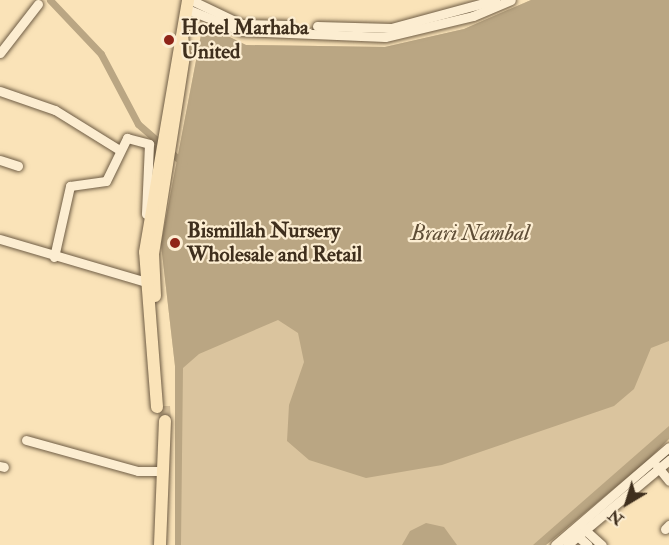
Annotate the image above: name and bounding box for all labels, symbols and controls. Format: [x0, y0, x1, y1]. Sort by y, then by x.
place label: Hotel Marhaba United [181, 15, 309, 65]
marker: Hotel Marhaba United [162, 33, 176, 47]
place label: Bismillah Nursery Wholesale and Retail [187, 218, 362, 268]
water label: Brari Nambal [411, 221, 529, 247]
marker: Bismillah Nursery Wholesale and Retail [168, 236, 182, 250]
north arrow [597, 473, 657, 533]
text: N [604, 505, 628, 529]

